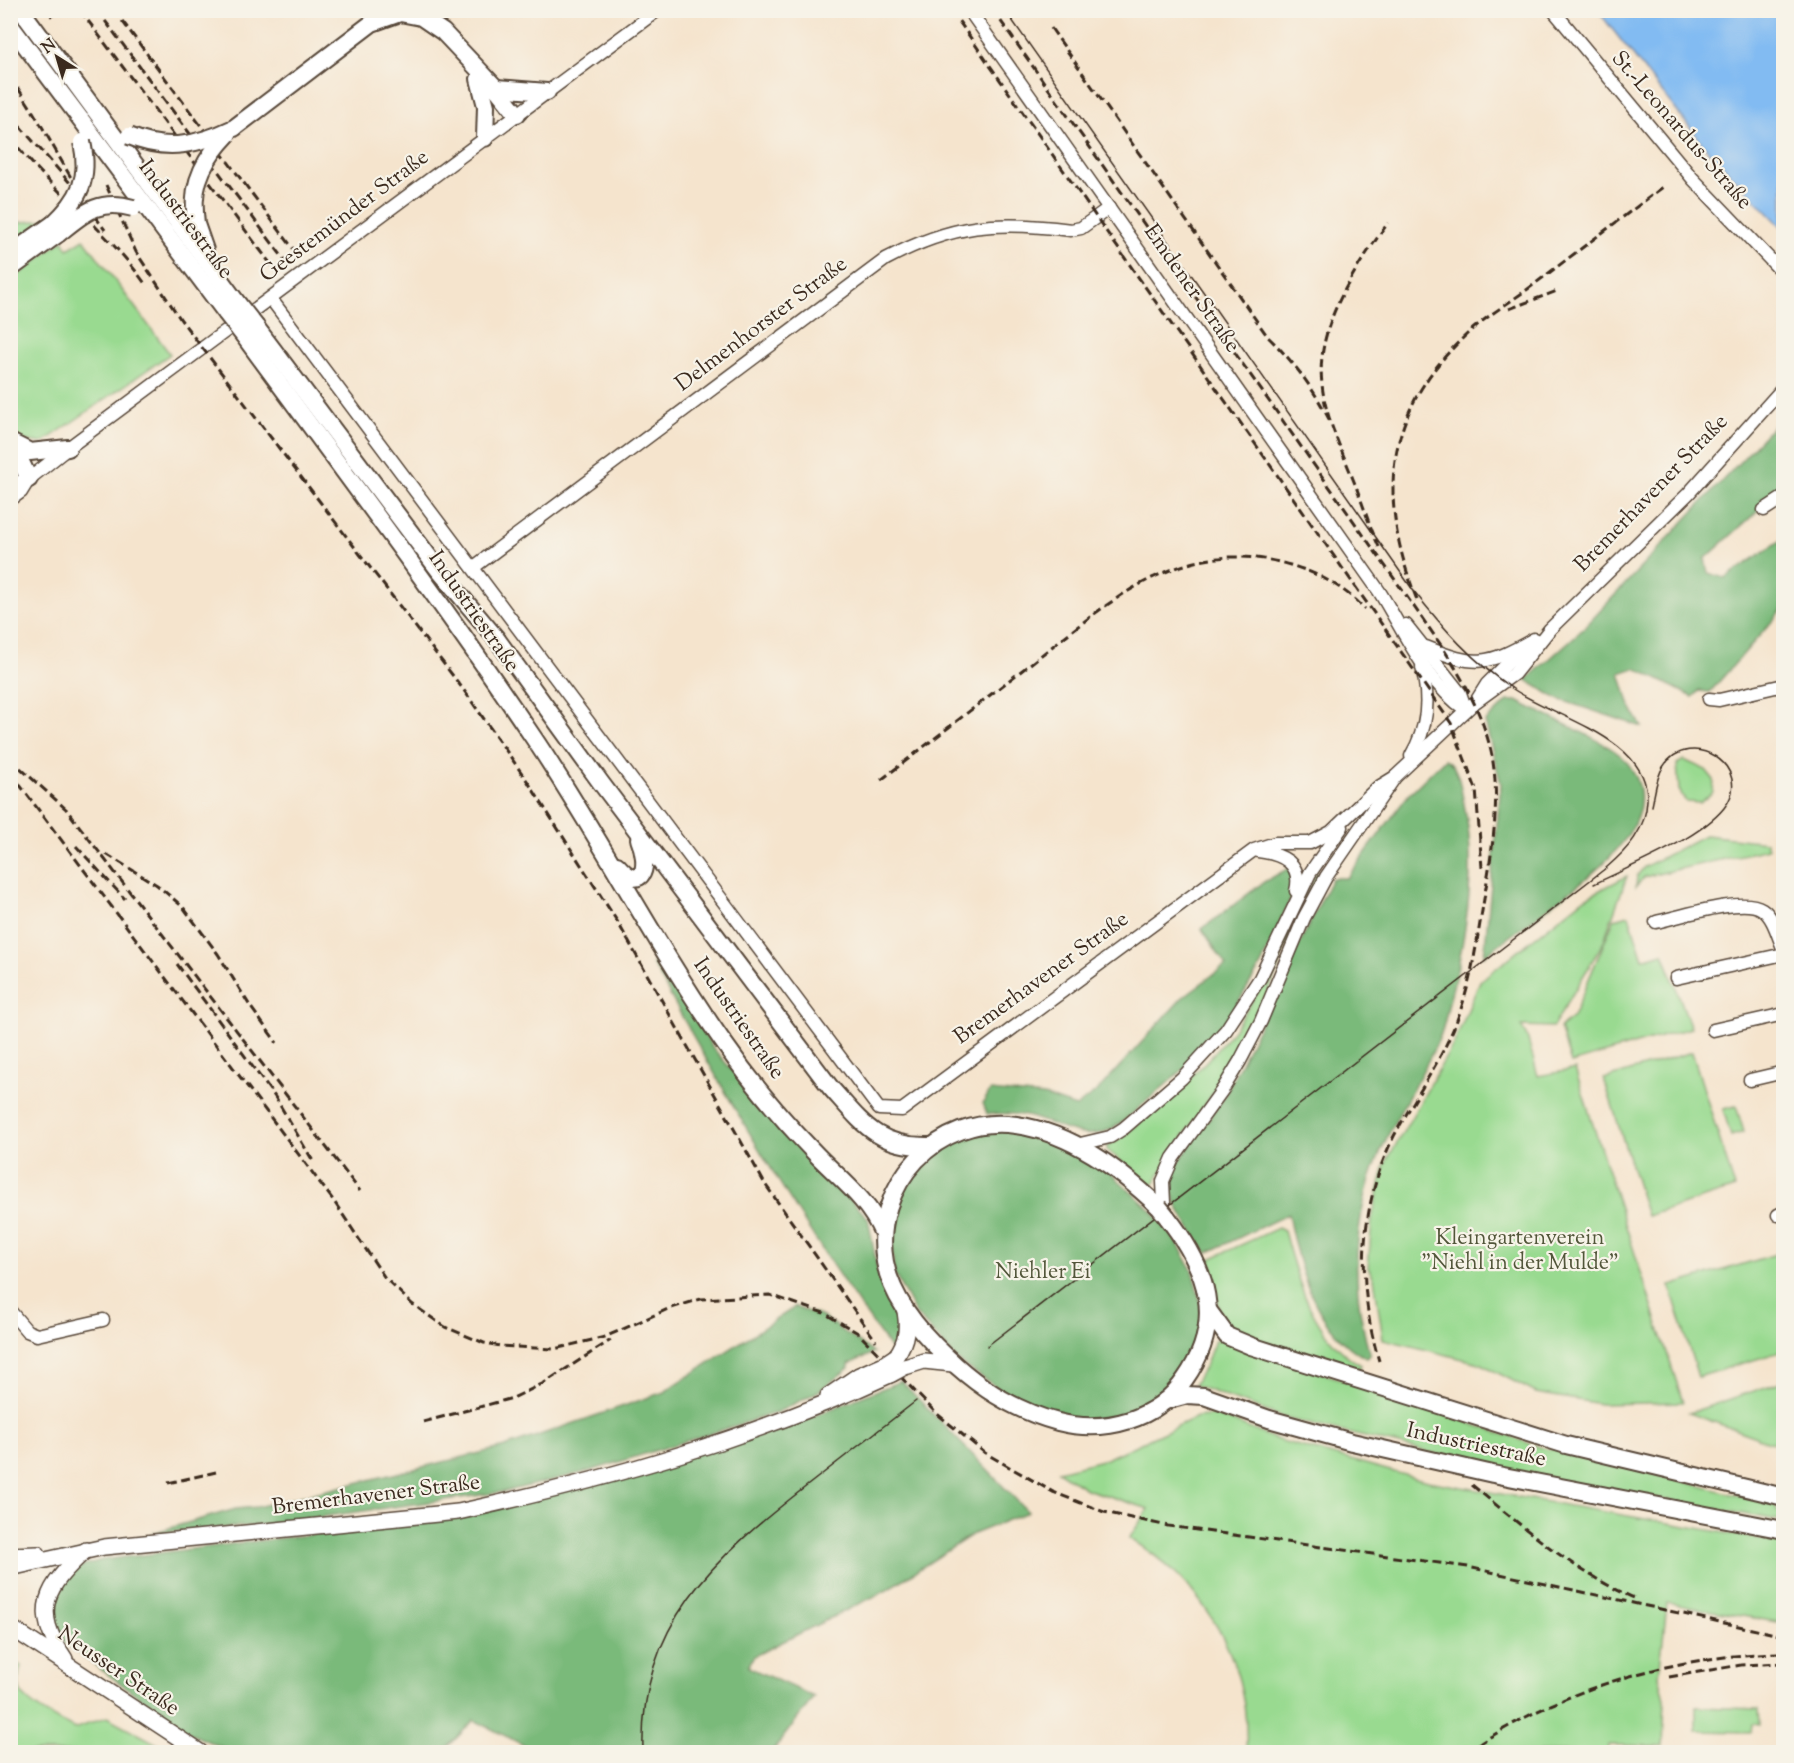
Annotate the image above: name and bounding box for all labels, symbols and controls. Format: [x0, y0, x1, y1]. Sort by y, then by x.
north arrow [27, 27, 87, 87]
text: N [37, 34, 62, 60]
street label: St.-Leonardus-Straße [1603, 44, 1759, 218]
street label: Geestemünder Straße [254, 143, 436, 291]
street label: Industriestraße [129, 154, 241, 286]
street label: Emdener Straße [1135, 218, 1247, 360]
street label: Delmenhorster Straße [669, 250, 855, 400]
street label: Bremerhavener Straße [1568, 408, 1736, 580]
street label: Industriestraße [419, 545, 527, 679]
street label: Bremerhavener Straße [948, 904, 1136, 1054]
street label: Industriestraße [684, 952, 792, 1086]
park label: Kleingartenverein "Niehl in der Mulde" [1421, 1223, 1619, 1280]
park label: Niehler Ei [995, 1257, 1091, 1289]
street label: Industriestraße [1403, 1416, 1549, 1476]
street label: Bremerhavener Straße [270, 1467, 482, 1525]
street label: Neusser Straße [50, 1619, 186, 1725]

